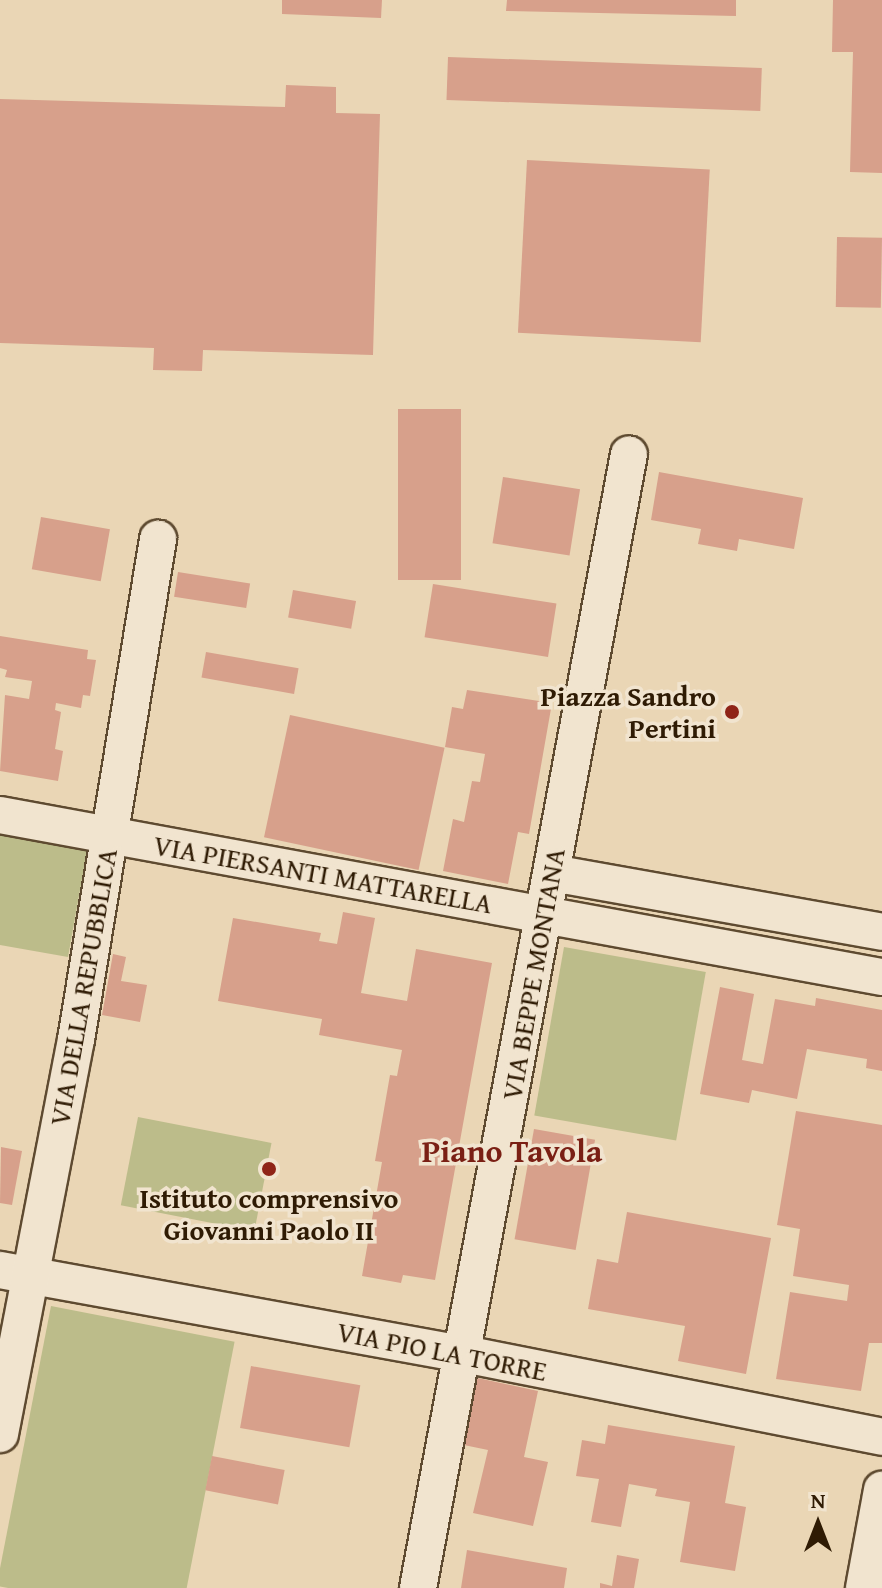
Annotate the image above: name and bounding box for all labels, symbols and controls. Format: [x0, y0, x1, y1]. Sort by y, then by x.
place label: Piazza Sandro Pertini [540, 679, 716, 745]
marker: Piazza Sandro Pertini [723, 703, 741, 721]
street label: VIA PIERSANTI MATTARELLA [151, 828, 495, 920]
street label: VIA BEPPE MONTANA [494, 845, 572, 1103]
street label: VIA DELLA REPUBBLICA [42, 846, 124, 1128]
district label: Piano Tavola [422, 1132, 602, 1170]
marker: Istituto comprensivo Giovanni Paolo II [260, 1160, 278, 1178]
place label: Istituto comprensivo Giovanni Paolo II [140, 1181, 398, 1247]
street label: VIA PIO LA TORRE [334, 1314, 550, 1388]
north arrow [778, 1484, 858, 1564]
text: N [811, 1484, 825, 1516]

